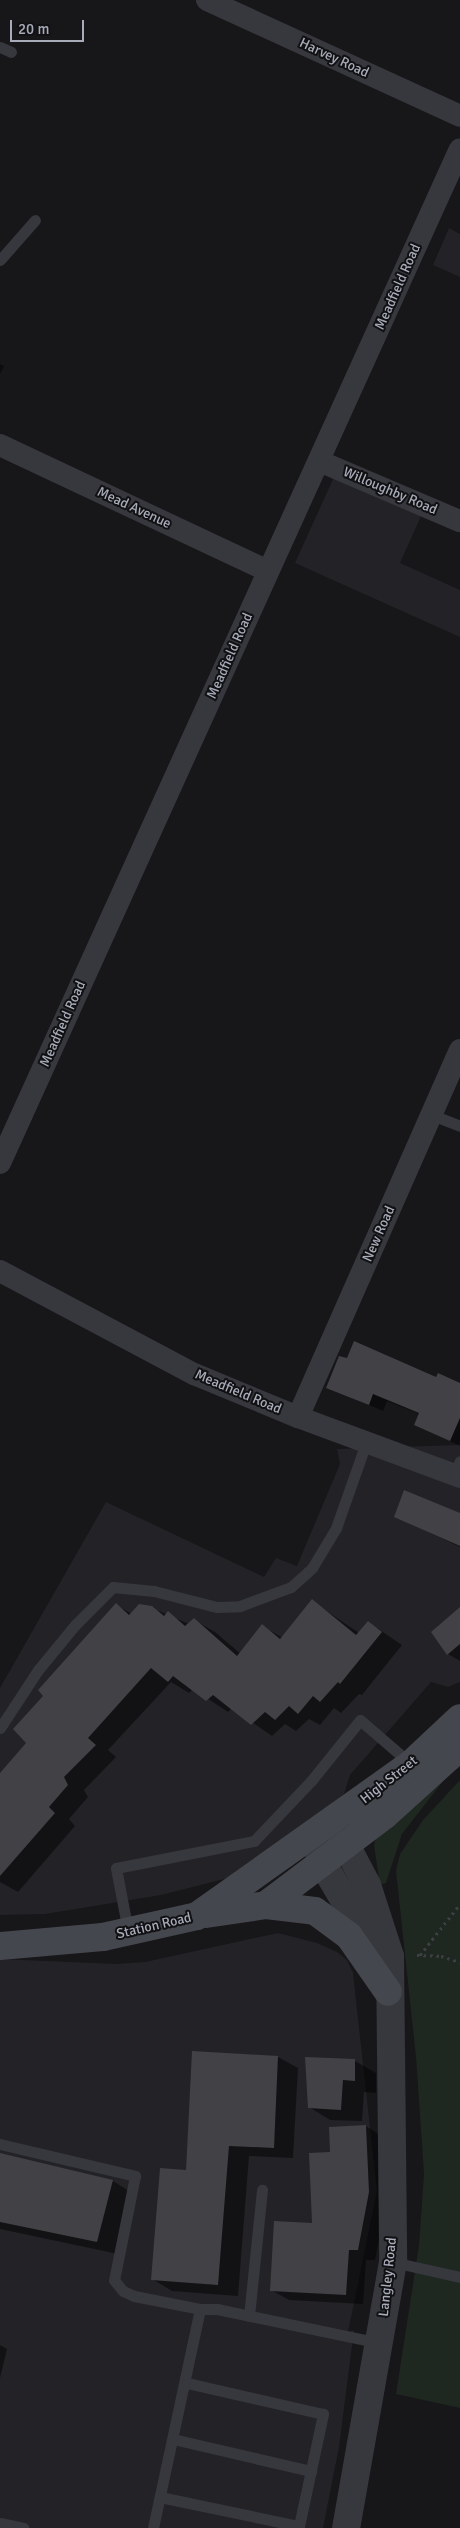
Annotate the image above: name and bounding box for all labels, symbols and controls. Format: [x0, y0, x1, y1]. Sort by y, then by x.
scale bar [12, 10, 86, 42]
text: 20 m [18, 20, 49, 38]
street label: Harvey Road [297, 35, 371, 81]
street label: Meadfield Road [372, 241, 424, 333]
street label: Willoughby Road [340, 464, 440, 518]
street label: Mead Avenue [94, 484, 174, 532]
street label: Meadfield Road [204, 610, 256, 702]
street label: Meadfield Road [37, 978, 89, 1070]
street label: New Road [359, 1203, 399, 1265]
street label: Meadfield Road [192, 1366, 284, 1418]
street label: High Street [357, 1753, 421, 1807]
street label: Station Road [115, 1909, 193, 1943]
street label: Langley Road [375, 2236, 401, 2318]

